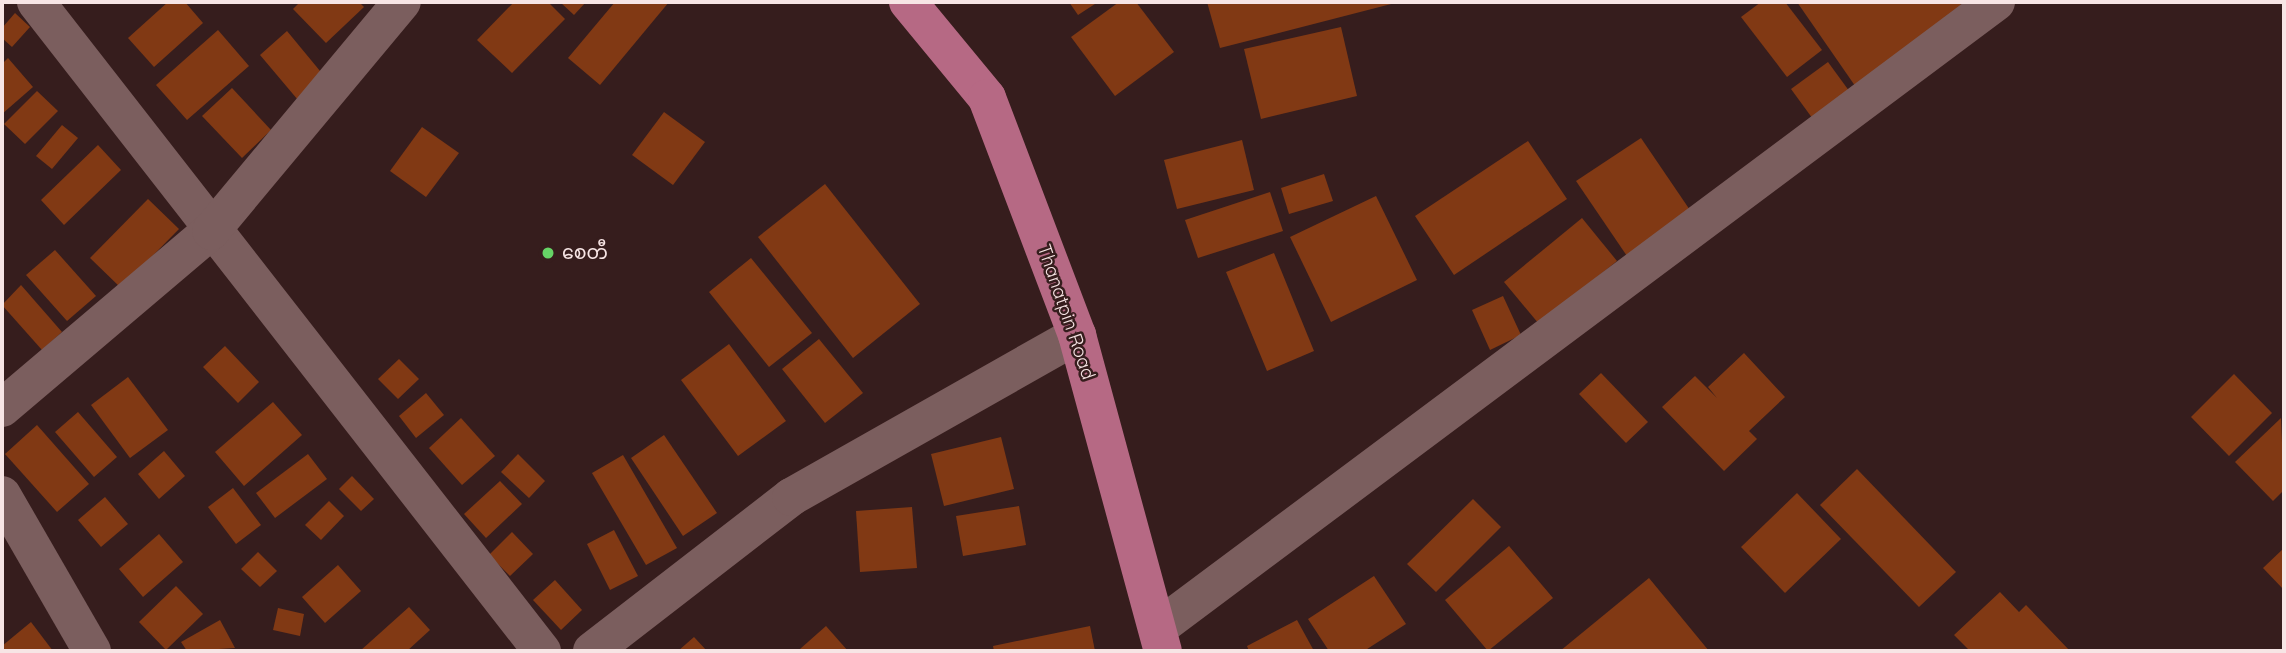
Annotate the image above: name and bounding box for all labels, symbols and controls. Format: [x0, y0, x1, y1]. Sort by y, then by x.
street label: Thanatpin Road [1032, 241, 1100, 383]
place label: စေတီ [562, 242, 608, 264]
marker: စေတီ [540, 245, 556, 261]

